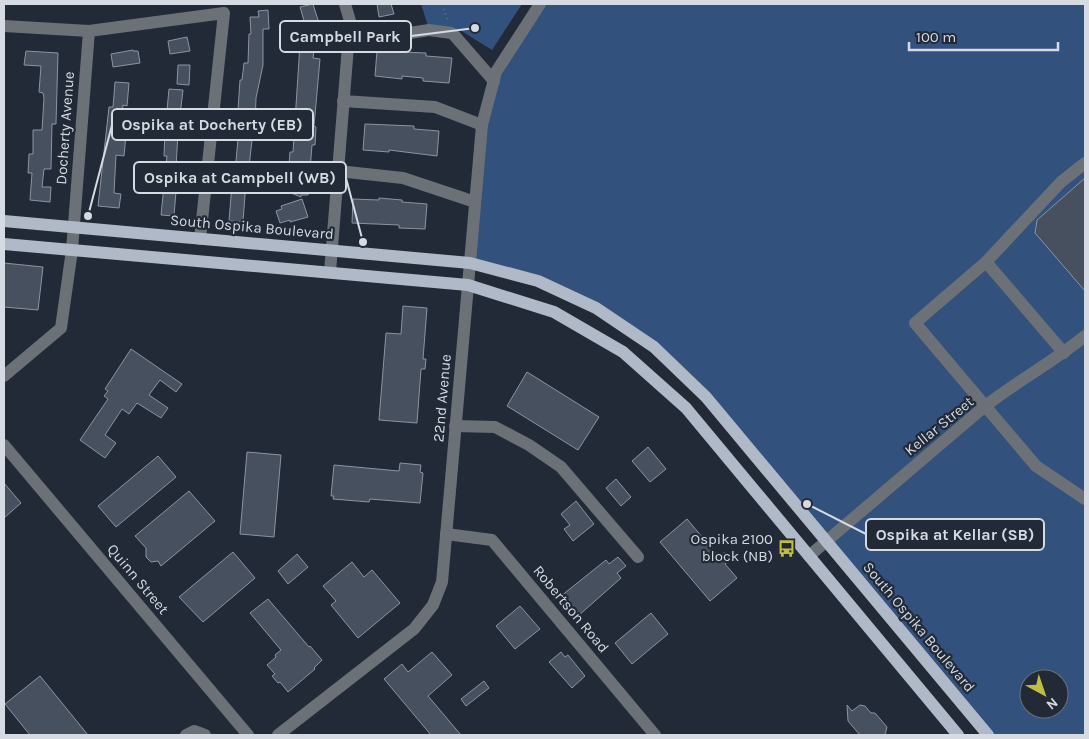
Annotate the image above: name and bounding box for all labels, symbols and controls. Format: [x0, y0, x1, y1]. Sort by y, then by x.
scale bar [909, 20, 1058, 52]
callout: Campbell Park [280, 21, 411, 52]
text: Campbell Park [290, 27, 401, 46]
text: 100 m [916, 28, 956, 46]
street label: Docherty Avenue [52, 71, 78, 185]
callout: Ospika at Docherty (EB) [112, 109, 313, 140]
text: Ospika at Docherty (EB) [121, 115, 303, 134]
callout: Ospika at Campbell (WB) [134, 162, 346, 193]
text: Ospika at Campbell (WB) [144, 168, 336, 187]
street label: South Ospika Boulevard [169, 211, 335, 243]
street label: 22nd Avenue [429, 353, 455, 443]
street label: Kellar Street [901, 392, 977, 459]
callout: Ospika at Kellar (SB) [866, 519, 1044, 550]
text: Ospika at Kellar (SB) [876, 525, 1034, 544]
place label: Ospika 2100 block (NB) [690, 530, 773, 565]
bus stop icon: Ospika 2100 block (NB) [777, 538, 797, 558]
street label: Quinn Street [103, 540, 173, 618]
street label: South Ospika Boulevard [859, 558, 979, 696]
street label: Robertson Road [529, 562, 613, 656]
north arrow [1019, 669, 1069, 719]
text: N [1043, 694, 1061, 713]

